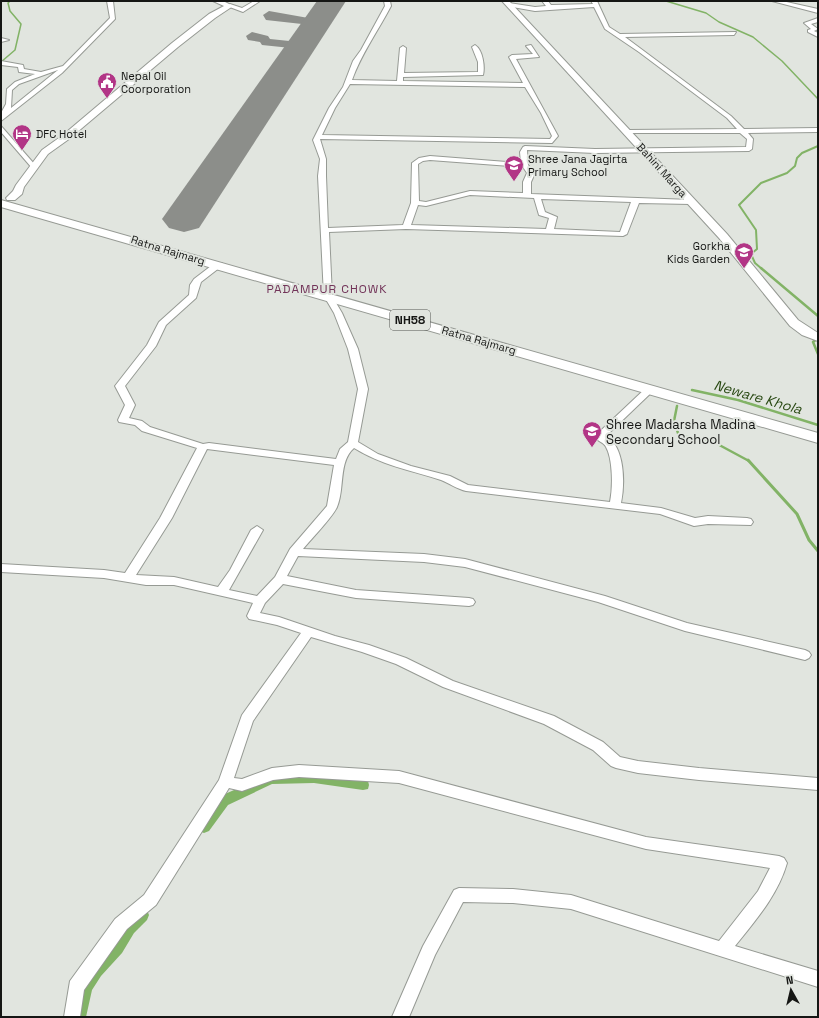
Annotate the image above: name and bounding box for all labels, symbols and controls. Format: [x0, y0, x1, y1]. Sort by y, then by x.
place label: Nepal Oil Coorporation [121, 69, 191, 96]
public building icon: Nepal Oil Coorporation [96, 71, 118, 99]
hotel icon: DFC Hotel [11, 123, 33, 151]
place label: DFC Hotel [36, 127, 87, 141]
street label: Bahini Marga [634, 140, 691, 201]
place label: Shree Jana Jagirta Primary School [528, 152, 628, 179]
school or university icon: Shree Jana Jagirta Primary School [503, 154, 525, 182]
street label: Ratna Rajmarg [129, 232, 207, 268]
place label: Gorkha Kids Garden [667, 239, 731, 266]
school or university icon: Gorkha Kids Garden [733, 241, 755, 269]
district label: PADAMPUR CHOWK [266, 281, 388, 297]
road number: NH58 [390, 310, 430, 330]
street label: Ratna Rajmarg [440, 323, 518, 357]
water label: Neware Khola [712, 376, 805, 418]
place label: Shree Madarsha Madina Secondary School [606, 416, 756, 448]
school or university icon: Shree Madarsha Madina Secondary School [581, 420, 603, 448]
north arrow [771, 970, 811, 1010]
text: N [785, 973, 794, 988]

